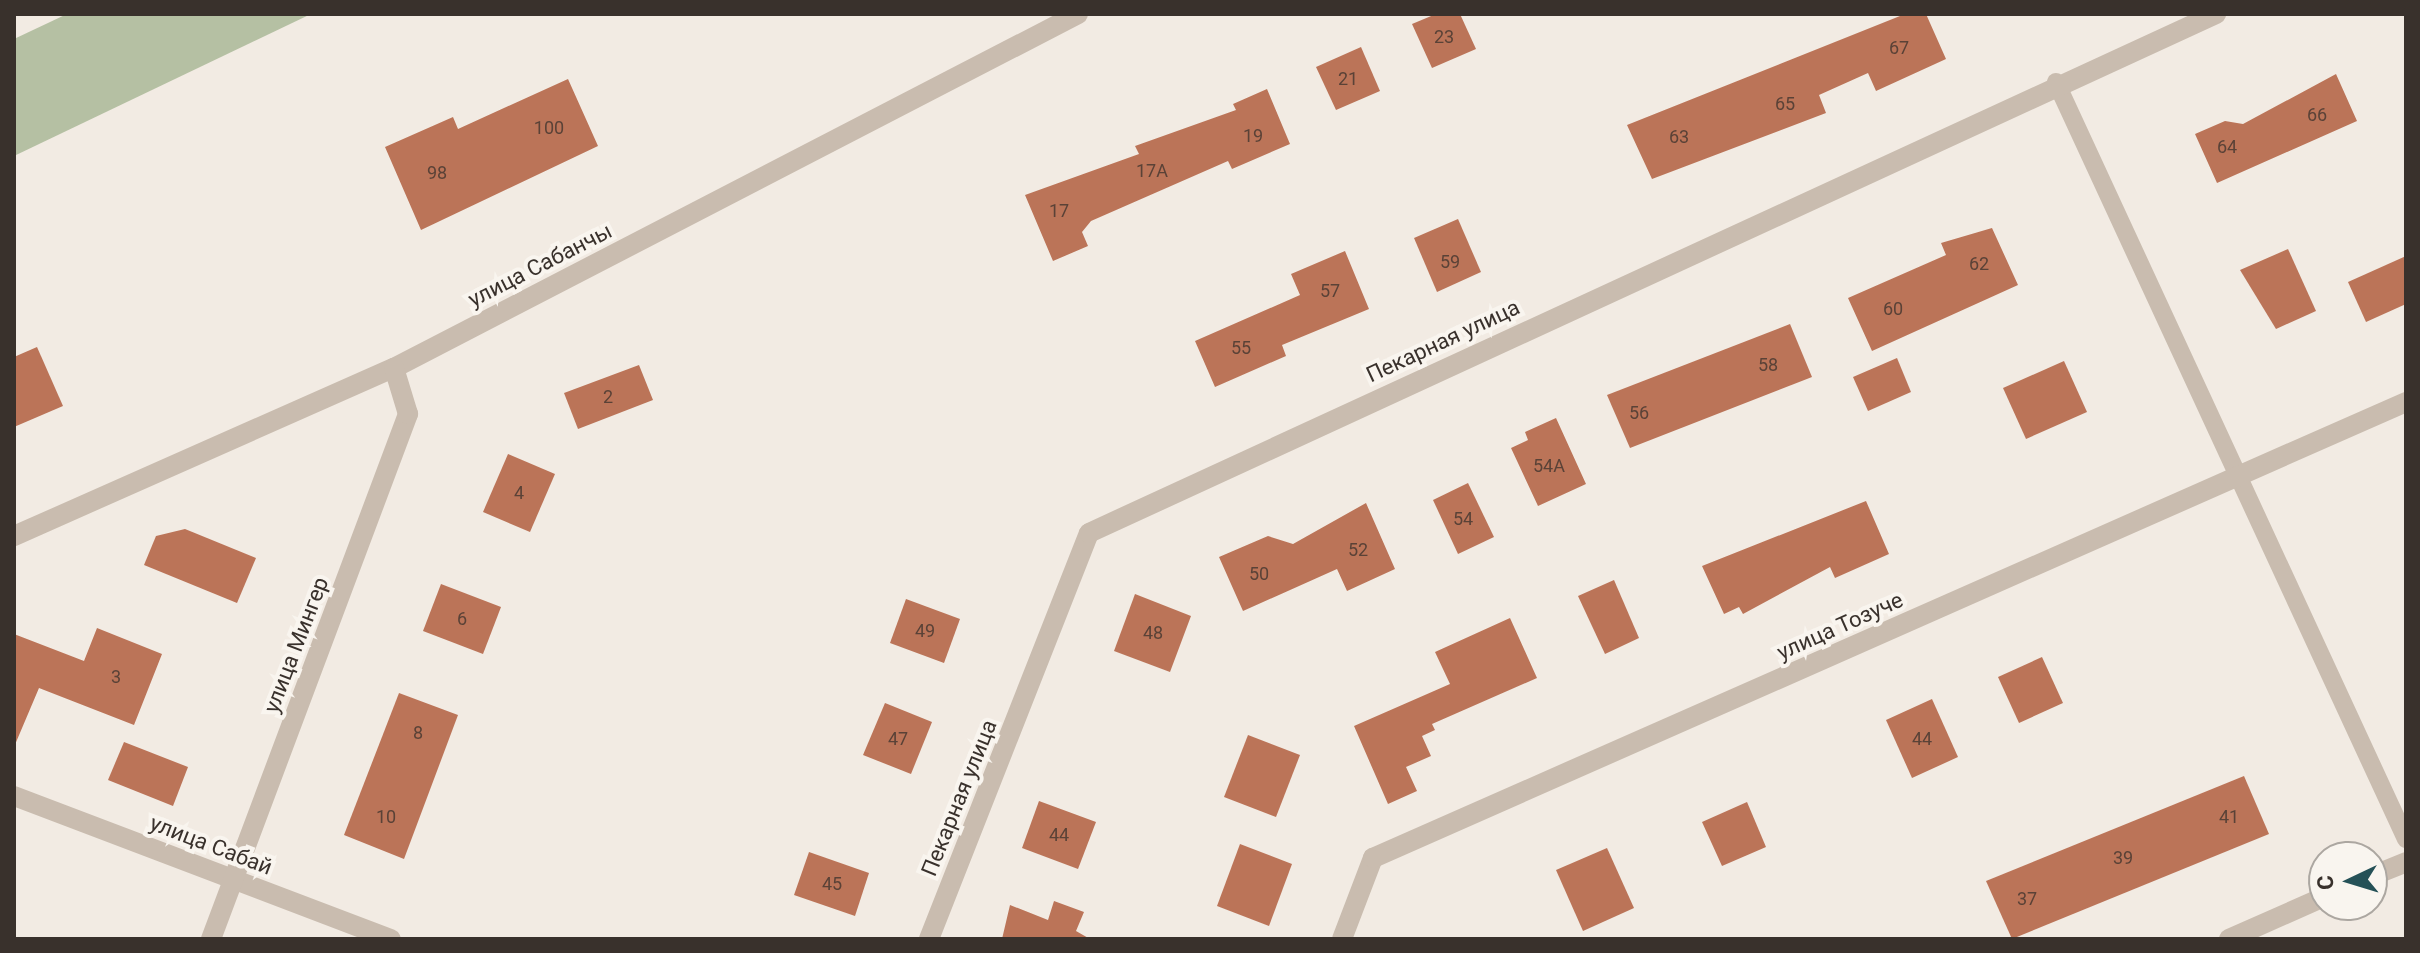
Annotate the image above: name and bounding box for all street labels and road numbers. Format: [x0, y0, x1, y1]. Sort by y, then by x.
street label: улица Сабанчы [464, 217, 616, 313]
street label: Пекарная улица [1362, 294, 1524, 388]
street label: улица Мингер [258, 573, 334, 717]
street label: улица Тозуче [1773, 586, 1907, 666]
street label: Пекарная улица [916, 716, 1002, 880]
street label: улица Сабай [146, 810, 276, 880]

